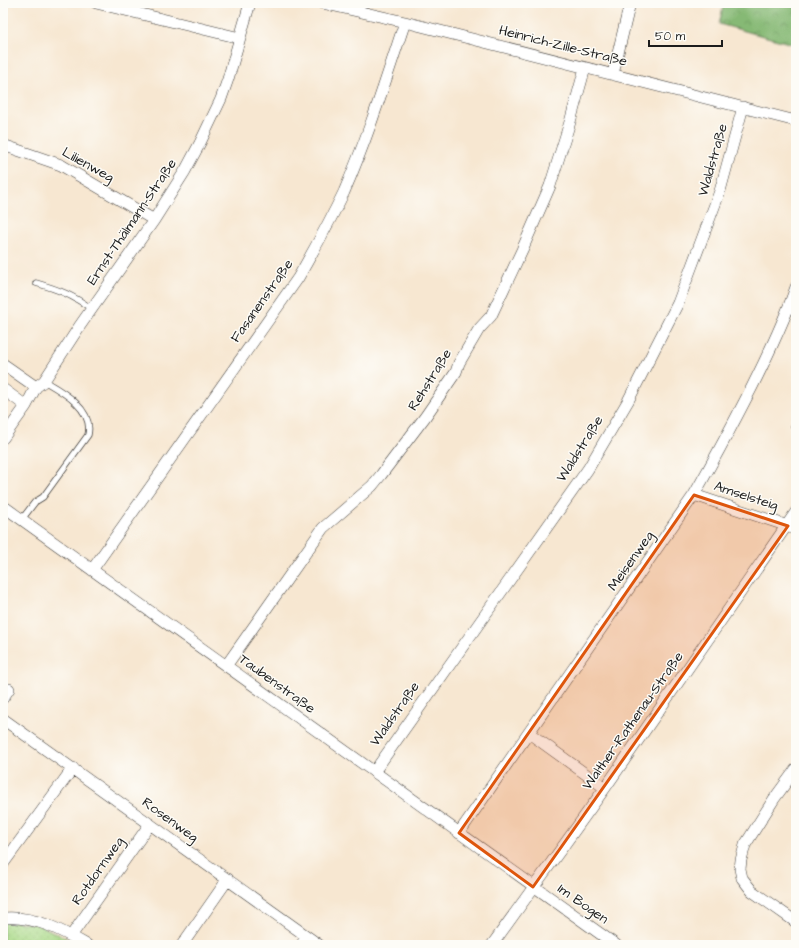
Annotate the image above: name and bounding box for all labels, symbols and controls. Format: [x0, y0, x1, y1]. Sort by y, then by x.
street label: Heinrich-Zille-Straße [497, 20, 630, 72]
scale bar [649, 22, 722, 48]
text: 50 m [655, 28, 686, 45]
street label: Waldstraße [693, 121, 733, 199]
street label: Lilienweg [58, 142, 118, 188]
street label: Ernst-Thälmann-Straße [82, 155, 182, 289]
street label: Fasanenstraße [226, 255, 298, 347]
street label: Rehstraße [403, 345, 457, 415]
street label: Waldstraße [552, 412, 609, 486]
street label: Amselsteig [711, 476, 781, 516]
street label: Meisenweg [603, 527, 659, 595]
street label: Walther-Rathenau-Straße [578, 647, 689, 794]
street label: Taubenstraße [235, 649, 320, 719]
street label: Waldstraße [365, 677, 425, 750]
street label: Rosenweg [138, 793, 202, 847]
street label: Rotdornweg [67, 833, 129, 909]
street label: Im Bogen [553, 879, 613, 929]

